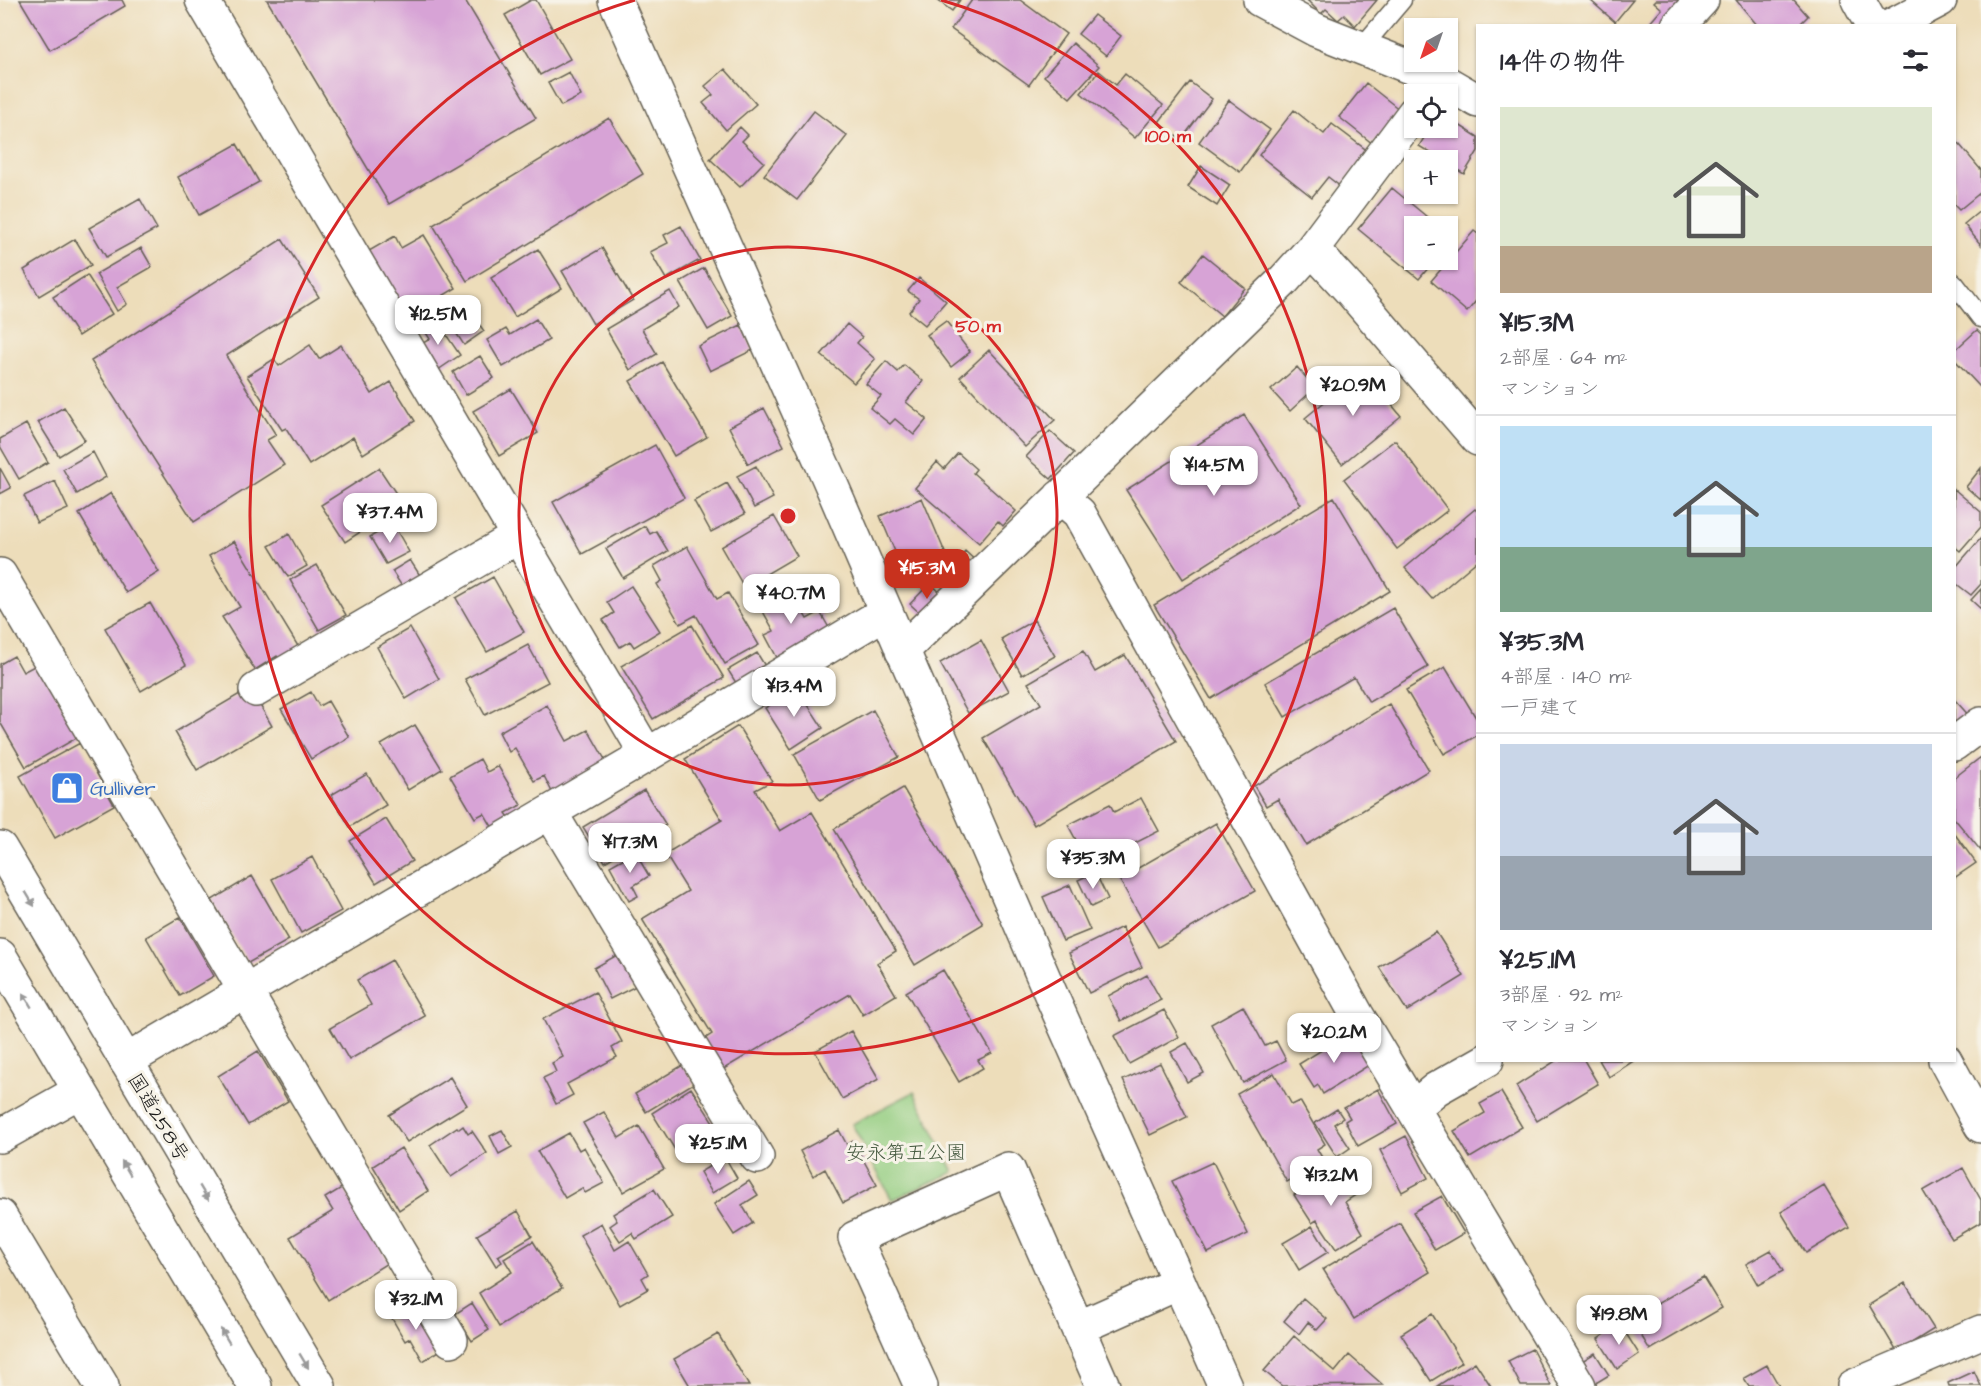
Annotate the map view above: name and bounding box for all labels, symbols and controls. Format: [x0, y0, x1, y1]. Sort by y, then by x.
north arrow [1404, 18, 1458, 72]
map controls [1404, 18, 1458, 270]
text: 14件の物件 [1500, 44, 1625, 80]
icon: filters [1899, 44, 1932, 77]
button: locate [1404, 84, 1458, 138]
text: 100 m [1145, 124, 1192, 149]
icon: home [1662, 146, 1770, 254]
button: + [1404, 150, 1458, 204]
button: − [1404, 216, 1458, 270]
pin: ¥12.5M [389, 295, 487, 346]
text: ¥12.5M [409, 300, 467, 328]
text: ¥15.3M [1500, 305, 1574, 341]
text: 50 m [955, 314, 1002, 339]
text: 2部屋 · 64 m² [1500, 344, 1628, 372]
pin: ¥20.9M [1304, 366, 1402, 417]
text: ¥20.9M [1320, 371, 1386, 399]
text: マンション [1500, 375, 1599, 403]
pin: ¥14.5M [1165, 446, 1263, 497]
text: ¥14.5M [1184, 451, 1244, 479]
icon: home [1662, 465, 1770, 573]
pin: ¥37.4M [341, 493, 439, 544]
text: ¥37.4M [357, 498, 423, 526]
centre of rings [778, 506, 798, 526]
pin: ¥15.3M [878, 549, 976, 600]
text: ¥15.3M [899, 554, 955, 582]
pin: ¥40.7M [742, 574, 840, 625]
text: ¥40.7M [757, 579, 825, 607]
text: ¥35.3M [1500, 624, 1584, 660]
text: 4部屋 · 140 m² [1500, 663, 1632, 691]
pin: ¥13.4M [745, 667, 843, 718]
text: ¥13.4M [766, 672, 822, 700]
text: 一戸建て [1500, 694, 1580, 722]
shop icon: Gulliver [49, 770, 85, 806]
place label: Gulliver [90, 775, 156, 803]
icon: home [1662, 783, 1770, 891]
pin: ¥17.3M [581, 823, 679, 874]
text: ¥17.3M [602, 828, 658, 856]
pin: ¥35.3M [1044, 839, 1142, 890]
text: ¥35.3M [1061, 844, 1125, 872]
one-way arrow [24, 891, 35, 907]
text: ¥25.1M [1500, 942, 1576, 978]
text: 3部屋 · 92 m² [1500, 981, 1623, 1009]
one-way arrow [21, 992, 32, 1008]
text: マンション [1500, 1012, 1599, 1040]
pin: ¥20.2M [1285, 1013, 1383, 1064]
text: ¥20.2M [1301, 1018, 1367, 1046]
street label: 国道258号 [121, 1068, 196, 1167]
pin: ¥25.1M [669, 1124, 767, 1175]
text: ¥25.1M [689, 1129, 747, 1157]
park label: 安永第五公園 [846, 1139, 966, 1167]
pin: ¥13.2M [1282, 1156, 1380, 1207]
one-way arrow [121, 1159, 131, 1176]
text: ¥13.2M [1304, 1161, 1358, 1189]
one-way arrow [199, 1185, 209, 1202]
pin: ¥32.1M [367, 1280, 465, 1331]
text: ¥32.1M [389, 1285, 443, 1313]
pin: ¥19.8M [1570, 1295, 1668, 1346]
text: ¥19.8M [1591, 1300, 1647, 1328]
one-way arrow [220, 1328, 231, 1344]
one-way arrow [298, 1353, 309, 1369]

